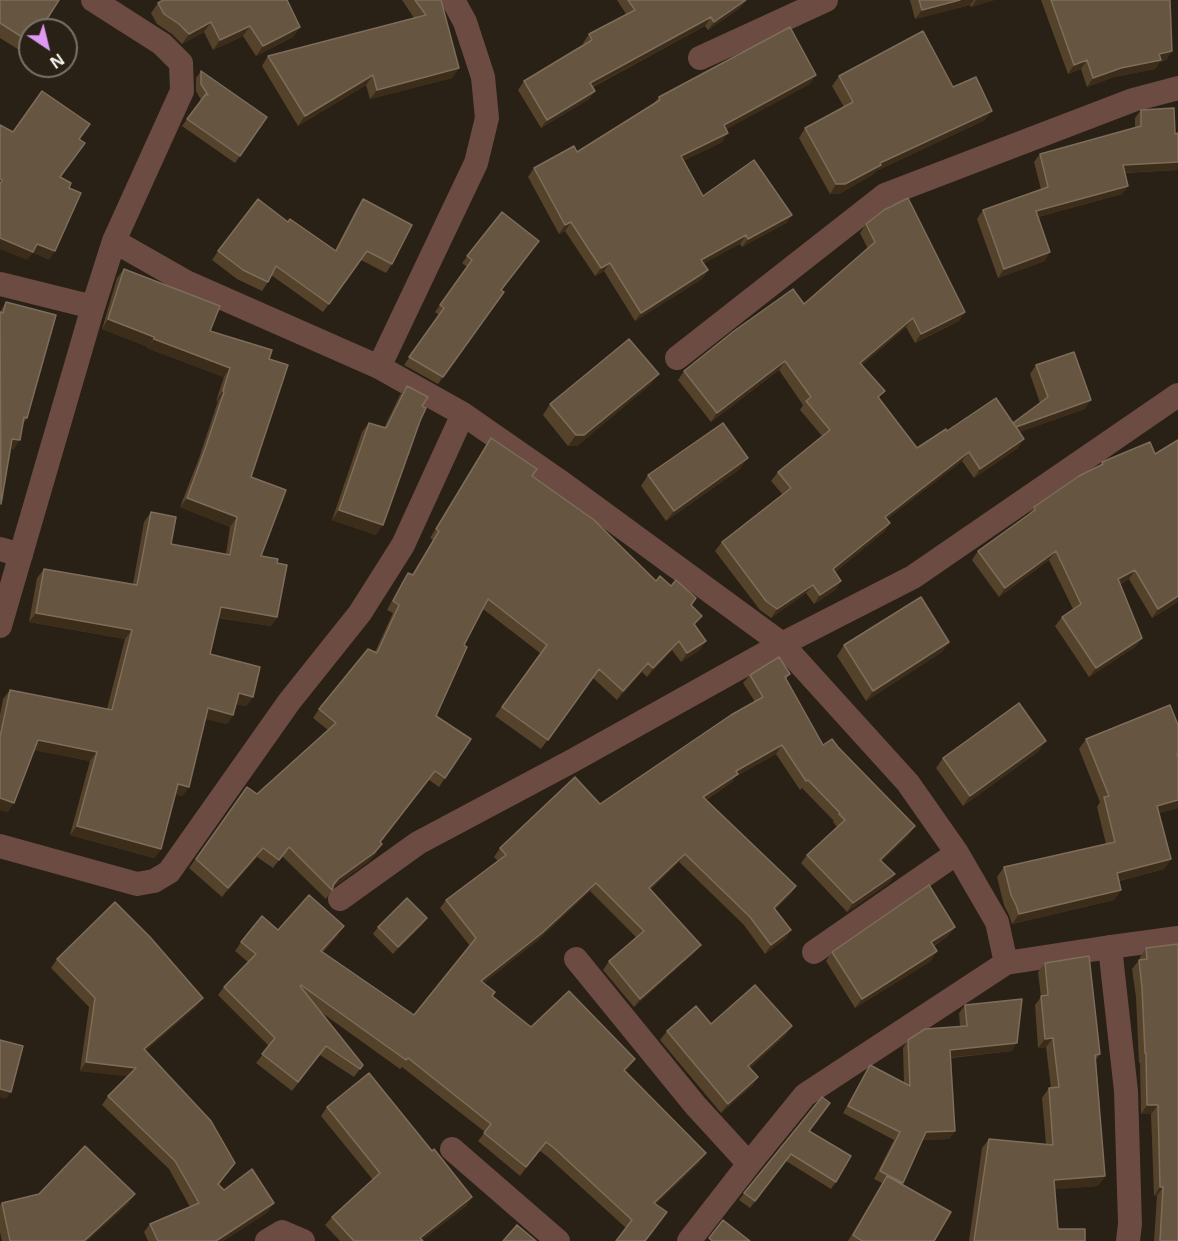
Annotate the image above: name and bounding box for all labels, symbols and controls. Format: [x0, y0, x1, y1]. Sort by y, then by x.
north arrow [18, 18, 78, 78]
text: N [46, 48, 69, 74]

